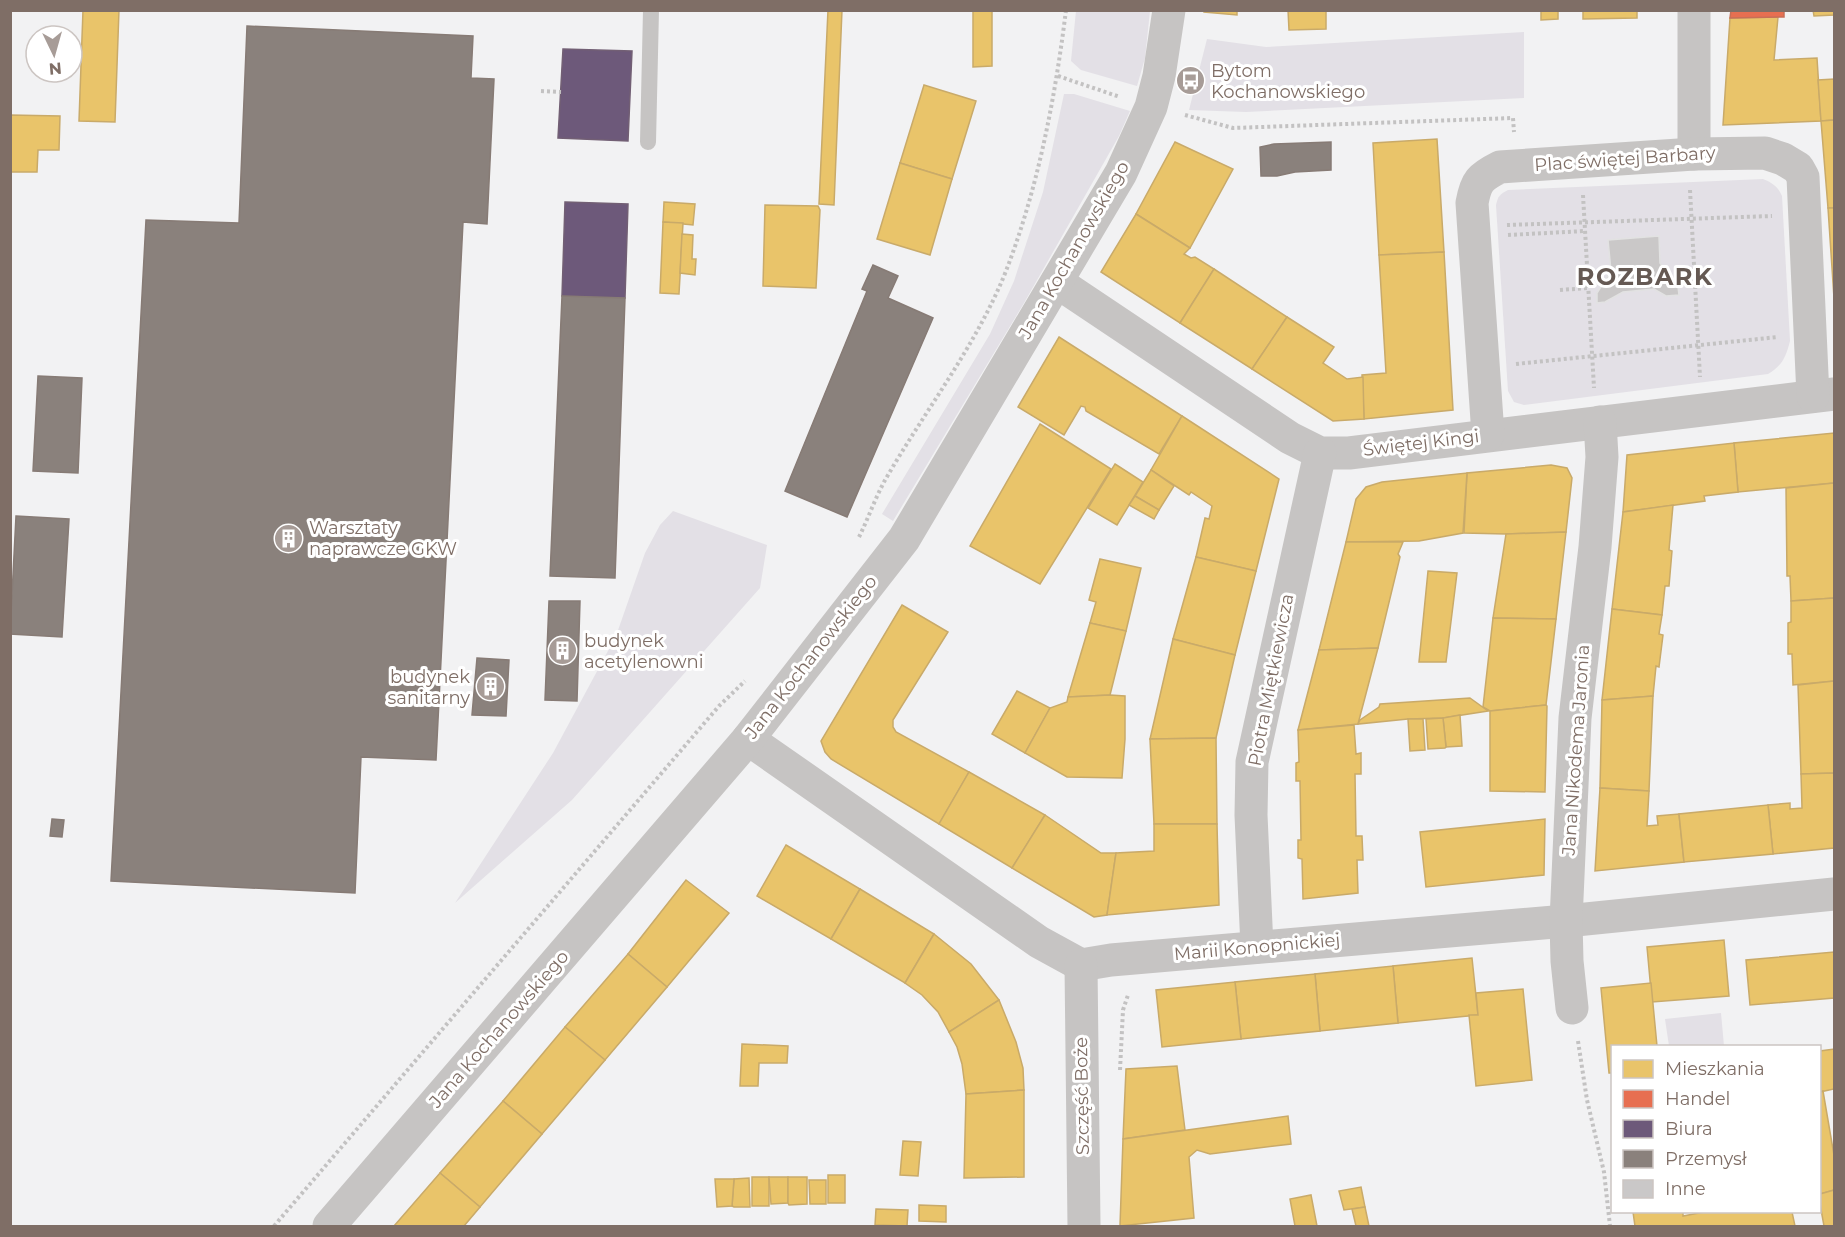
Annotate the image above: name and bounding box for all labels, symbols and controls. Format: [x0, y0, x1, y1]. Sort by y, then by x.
north arrow [24, 24, 84, 84]
text: N [48, 58, 63, 78]
place label: Bytom Kochanowskiego [1211, 60, 1365, 103]
bus stop icon: Bytom Kochanowskiego [1174, 65, 1206, 97]
street label: Plac świętej Barbary [1534, 142, 1717, 176]
street label: Jana Kochanowskiego [1014, 157, 1134, 344]
district label: ROZBARK [1577, 262, 1713, 291]
street label: Świętej Kingi [1362, 425, 1480, 461]
place label: Warsztaty naprawcze GKW [309, 517, 457, 560]
building icon: Warsztaty naprawcze GKW [272, 522, 304, 554]
street label: Jana Kochanowskiego [740, 571, 882, 744]
street label: Piotra Miętkiewicza [1243, 592, 1299, 768]
place label: budynek acetylenowni [584, 630, 704, 673]
building icon: budynek acetylenowni [547, 635, 579, 667]
street label: Jana Nikodema Jaronia [1558, 644, 1594, 857]
place label: budynek sanitarny [388, 666, 470, 709]
building icon: budynek sanitarny [475, 671, 507, 703]
street label: Marii Konopnickiej [1173, 929, 1341, 965]
street label: Jana Kochanowskiego [424, 946, 573, 1113]
street label: Szczęść Boże [1070, 1037, 1094, 1155]
legend [1611, 1045, 1821, 1213]
text: Mieszkania [1665, 1058, 1765, 1080]
text: Handel [1665, 1088, 1730, 1110]
text: Biura [1665, 1118, 1713, 1140]
text: Przemysł [1665, 1148, 1747, 1170]
text: Inne [1665, 1178, 1706, 1200]

